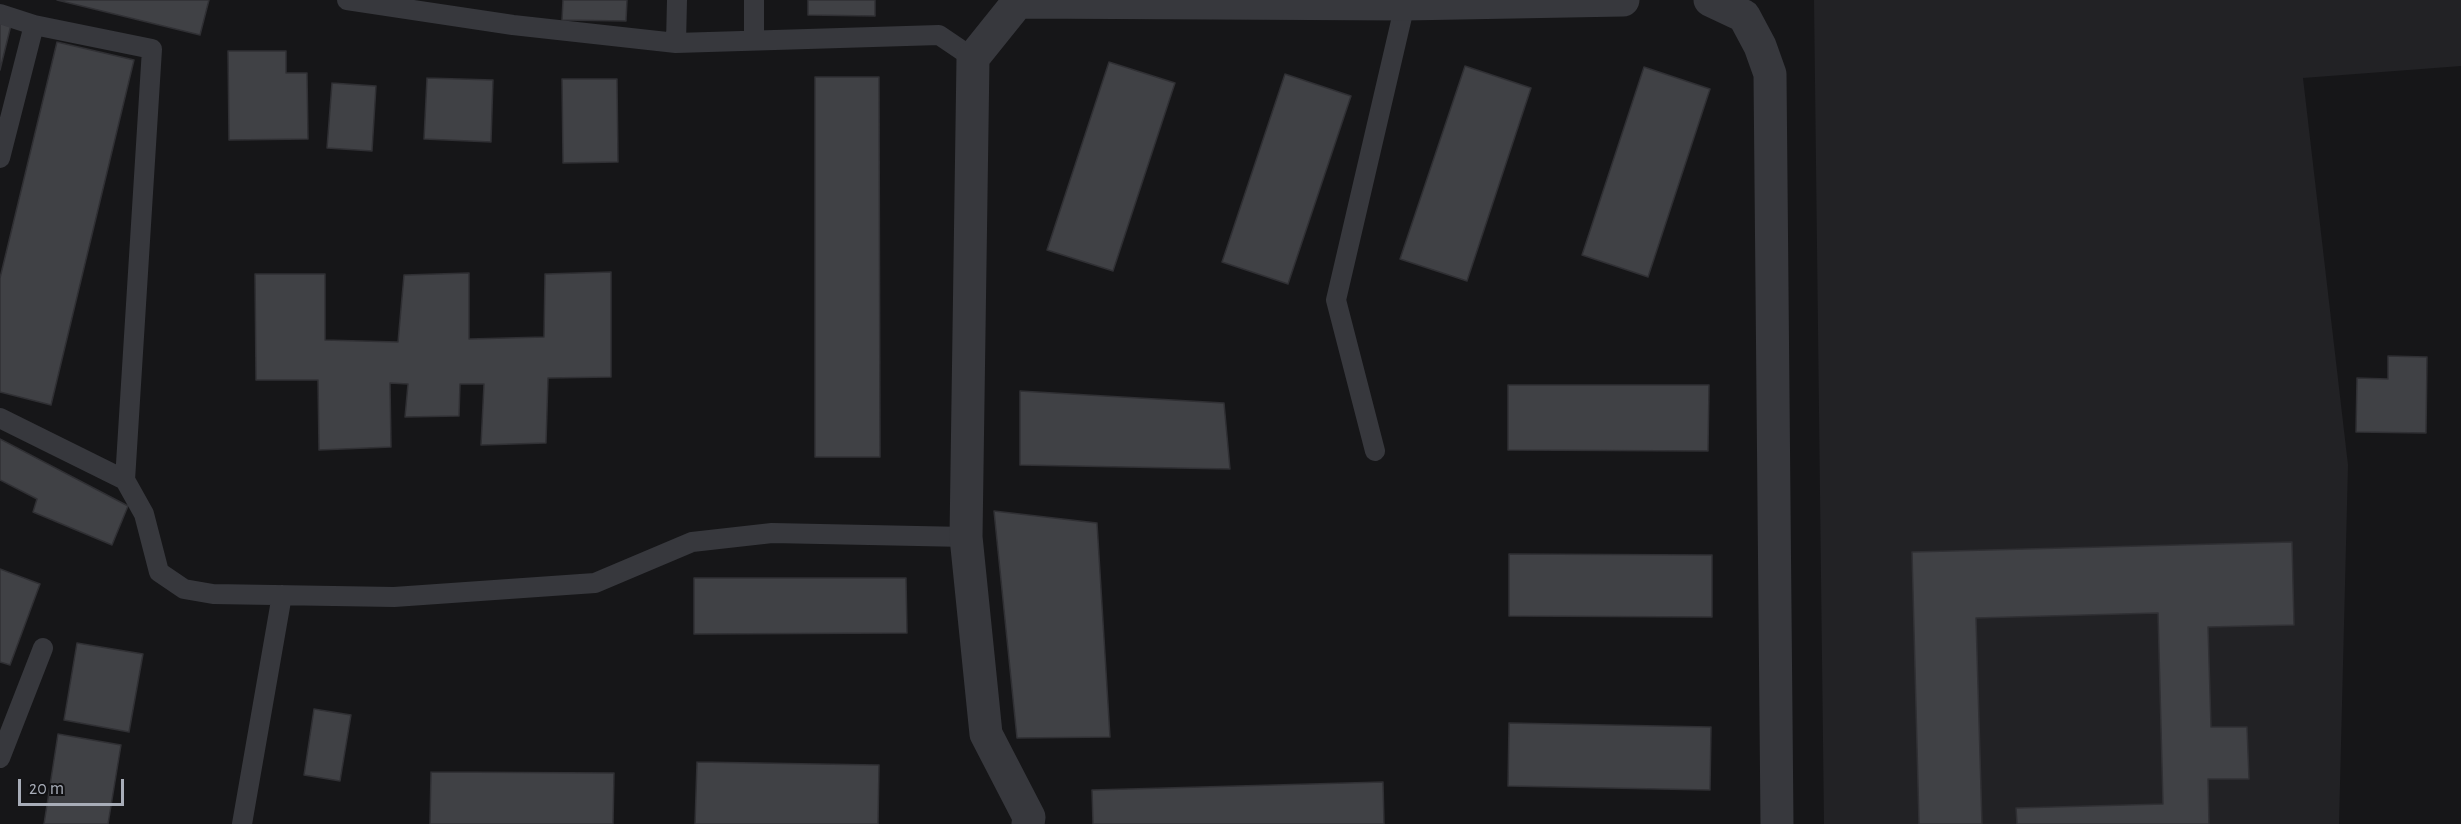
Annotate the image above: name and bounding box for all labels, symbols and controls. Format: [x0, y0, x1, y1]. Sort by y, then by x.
scale bar [21, 767, 128, 805]
text: 20 m [29, 780, 64, 798]

